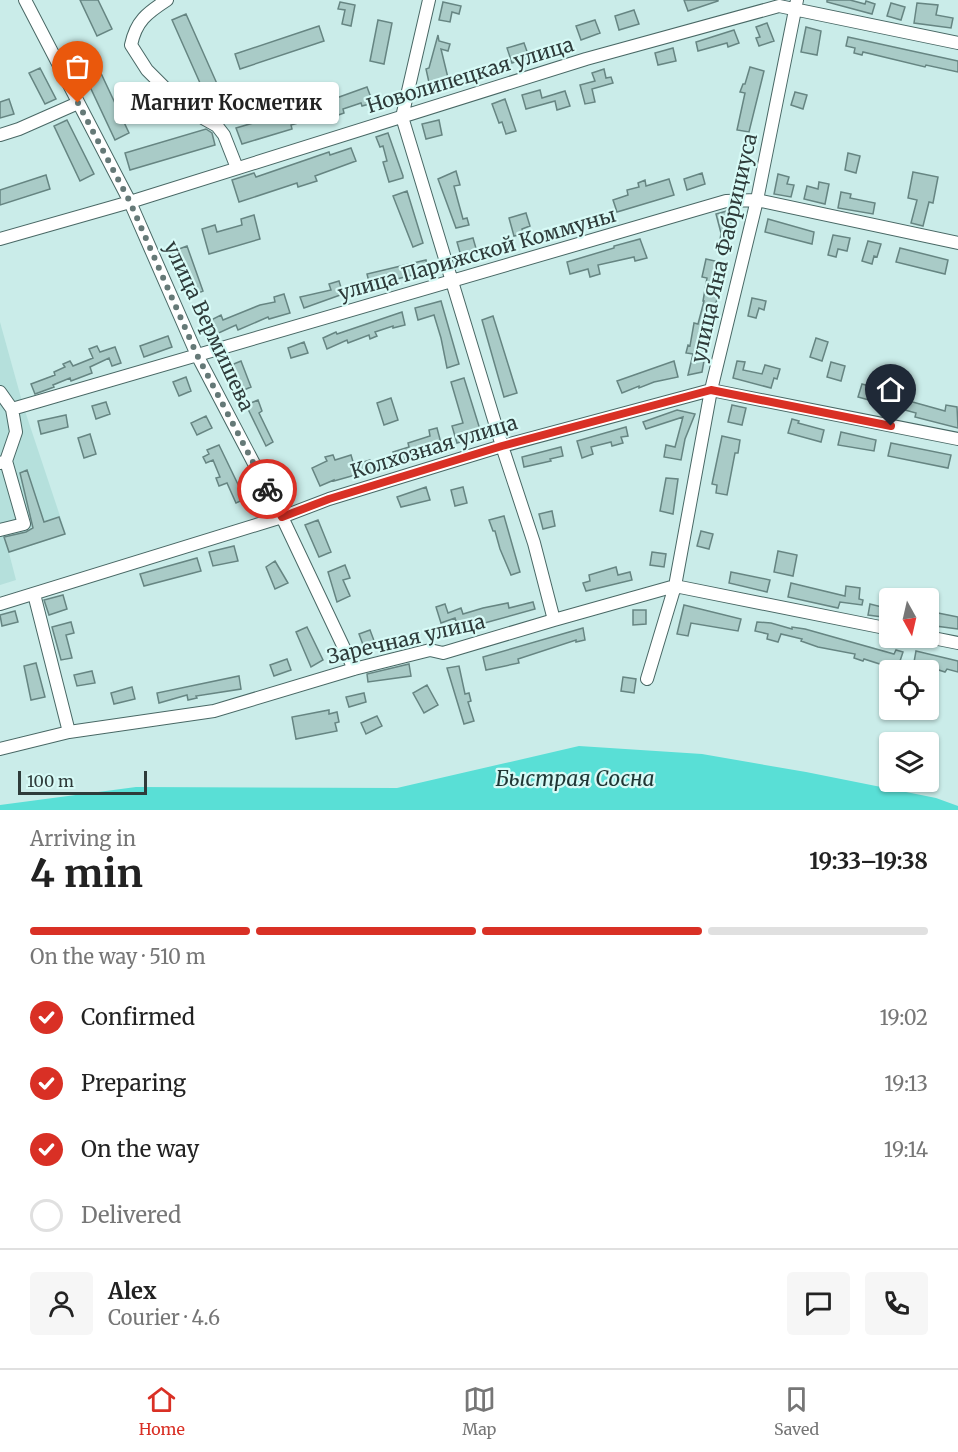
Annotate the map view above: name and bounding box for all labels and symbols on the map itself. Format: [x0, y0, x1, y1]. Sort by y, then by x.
street label: Новолипецкая улица [363, 31, 577, 118]
pin [52, 41, 103, 103]
callout: Магнит Косметик [114, 82, 339, 124]
street label: улица Яна Фабрициуса [685, 130, 762, 365]
street label: улица Парижской Коммуны [335, 202, 619, 305]
street label: улица Вермишева [159, 237, 260, 415]
pin [865, 364, 916, 426]
street label: Колхозная улица [347, 409, 520, 484]
courier [237, 459, 297, 519]
north arrow [879, 588, 939, 648]
street label: Заречная улица [325, 608, 487, 669]
water label: Быстрая Сосна [496, 765, 654, 792]
scale bar [18, 768, 147, 796]

